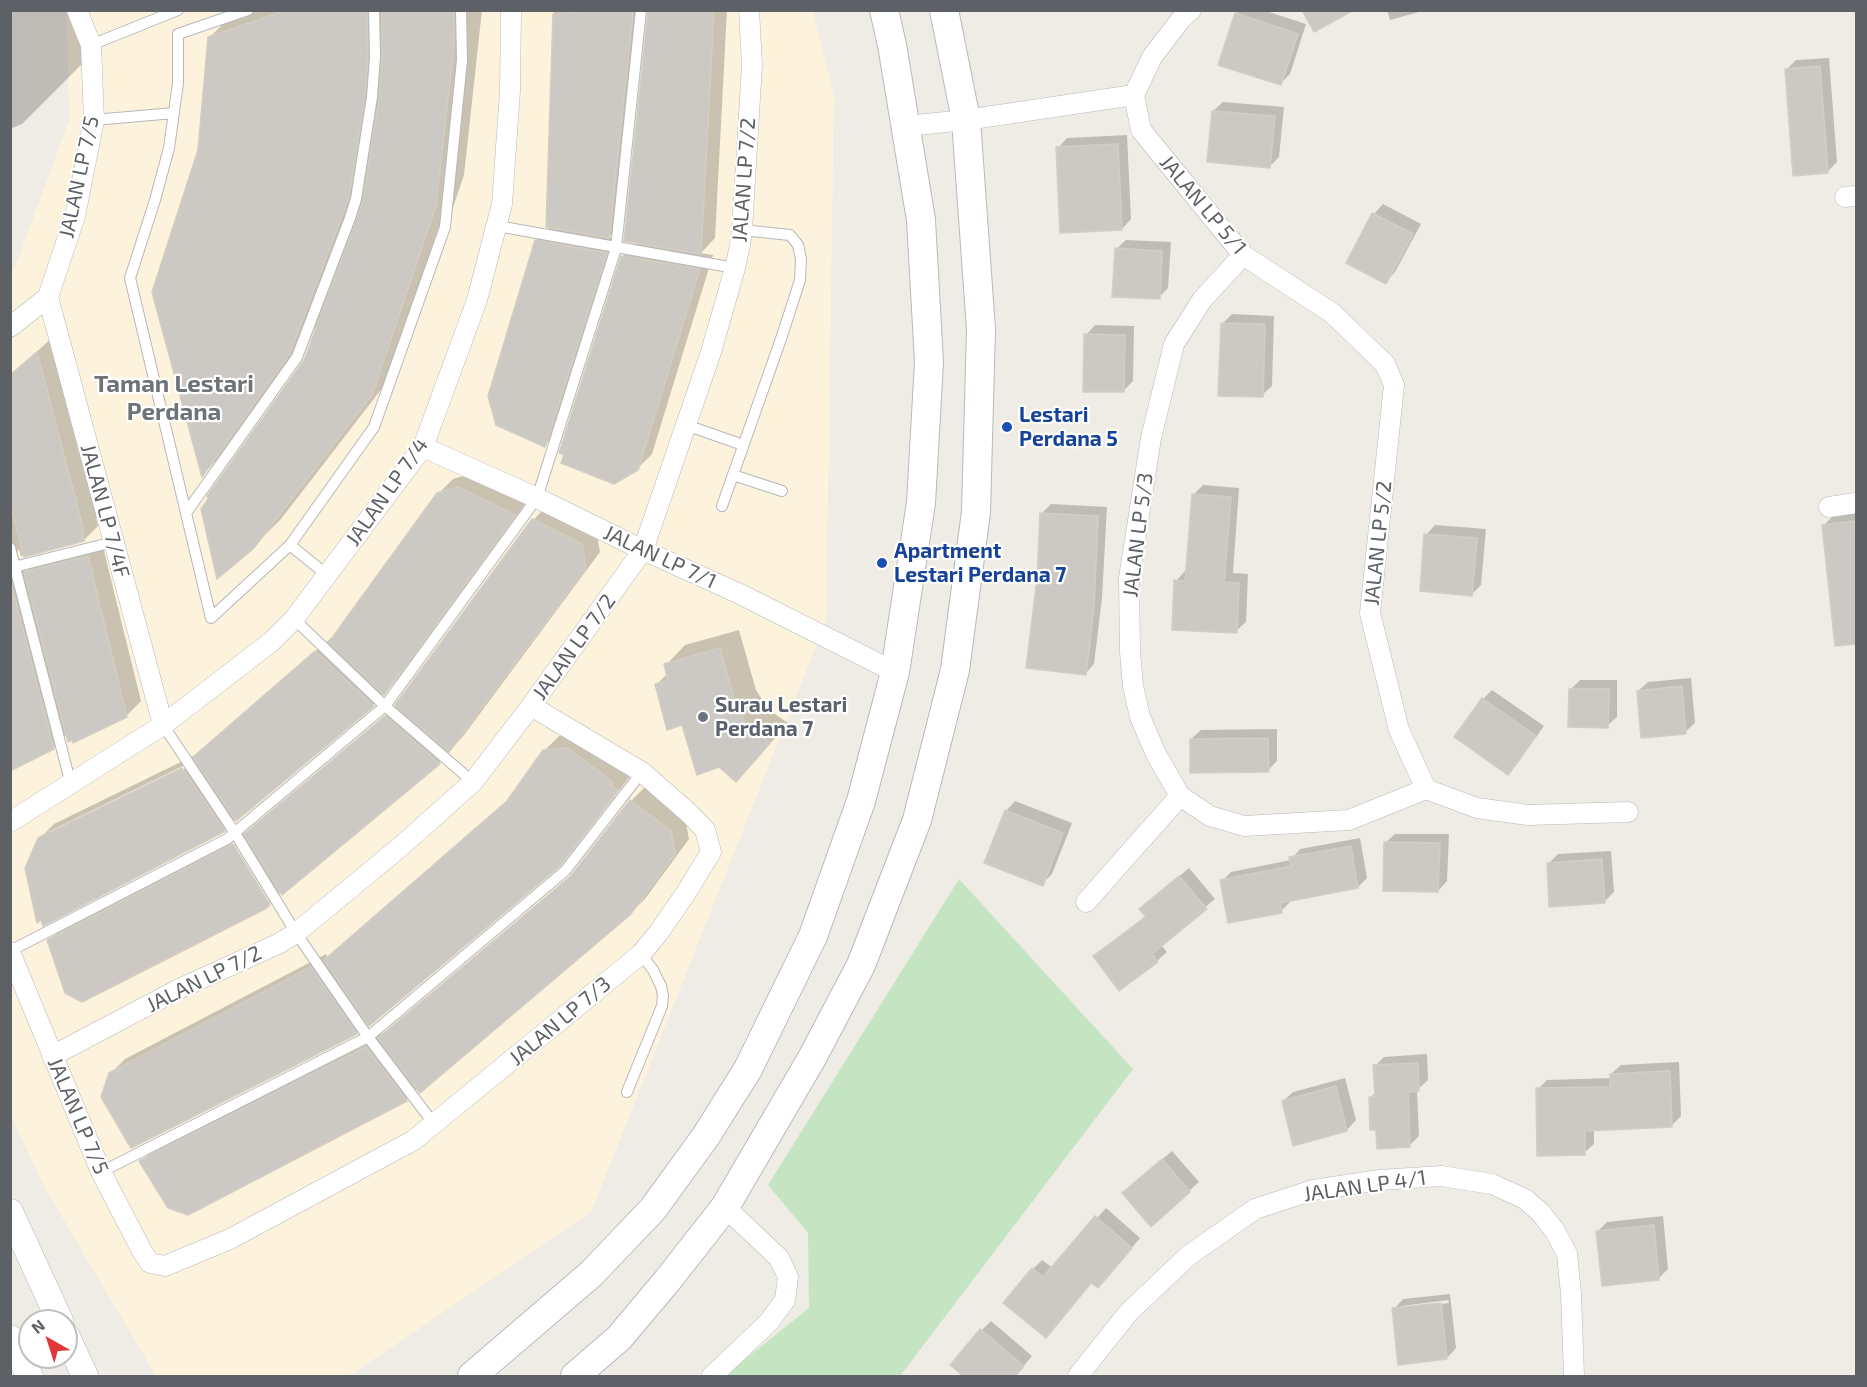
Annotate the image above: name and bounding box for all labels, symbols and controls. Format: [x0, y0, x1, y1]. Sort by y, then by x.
street label: JALAN LP 7/5 [54, 114, 104, 240]
street label: JALAN LP 7/2 [727, 117, 761, 243]
street label: JALAN LP 5/1 [1154, 150, 1252, 260]
district label: Taman Lestari Perdana [94, 370, 254, 426]
place label: Lestari Perdana 5 [1019, 402, 1118, 452]
marker: Lestari Perdana 5 [1000, 420, 1014, 434]
street label: JALAN LP 7/4 [341, 433, 433, 551]
street label: JALAN LP 7/4F [75, 441, 135, 581]
street label: JALAN LP 5/3 [1118, 471, 1158, 599]
street label: JALAN LP 5/2 [1359, 479, 1397, 607]
street label: JALAN LP 7/1 [600, 520, 720, 594]
place label: Apartment Lestari Perdana 7 [894, 538, 1066, 588]
marker: Apartment Lestari Perdana 7 [875, 556, 889, 570]
street label: JALAN LP 7/2 [527, 589, 621, 705]
place label: Surau Lestari Perdana 7 [715, 692, 847, 742]
marker: Surau Lestari Perdana 7 [696, 710, 710, 724]
street label: JALAN LP 7/2 [142, 940, 266, 1018]
street label: JALAN LP 7/3 [504, 971, 616, 1071]
street label: JALAN LP 7/5 [42, 1054, 114, 1178]
street label: JALAN LP 4/1 [1302, 1165, 1428, 1207]
north arrow [18, 1309, 78, 1369]
text: N [27, 1315, 48, 1337]

